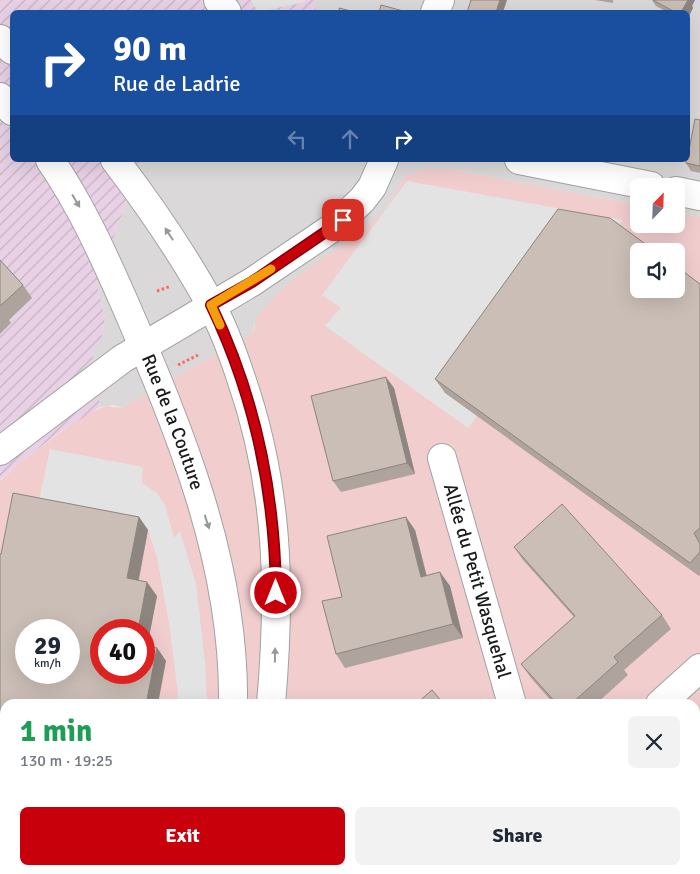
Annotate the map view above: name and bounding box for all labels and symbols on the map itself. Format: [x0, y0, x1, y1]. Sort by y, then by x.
north arrow [630, 178, 685, 232]
one-way arrow [71, 195, 80, 208]
pin [322, 199, 364, 241]
one-way arrow [164, 228, 173, 241]
street label: Rue de la Couture [136, 351, 209, 493]
street label: Allée du Petit Wasquehal [438, 481, 516, 681]
one-way arrow [204, 515, 211, 530]
position arrow [249, 566, 301, 618]
speed limit sign: 40 [90, 619, 155, 684]
one-way arrow [271, 647, 279, 663]

